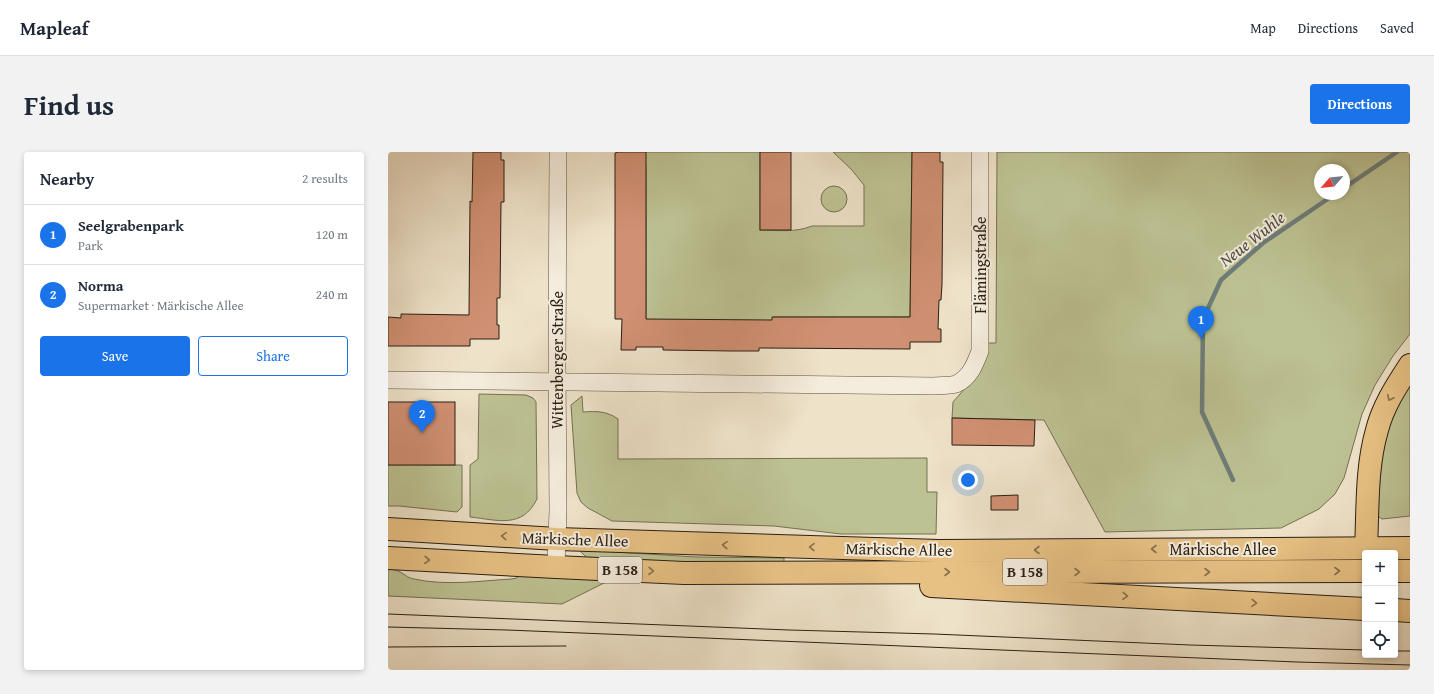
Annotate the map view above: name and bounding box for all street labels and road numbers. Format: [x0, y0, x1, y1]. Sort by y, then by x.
street label: Flämingstraße [968, 216, 992, 314]
street label: Wittenberger Straße [545, 291, 569, 429]
street label: Märkische Allee [521, 525, 629, 553]
street label: Märkische Allee [845, 536, 953, 562]
street label: Märkische Allee [1170, 537, 1276, 561]
road number: B 158 [598, 557, 642, 583]
road number: B 158 [1003, 559, 1047, 585]

